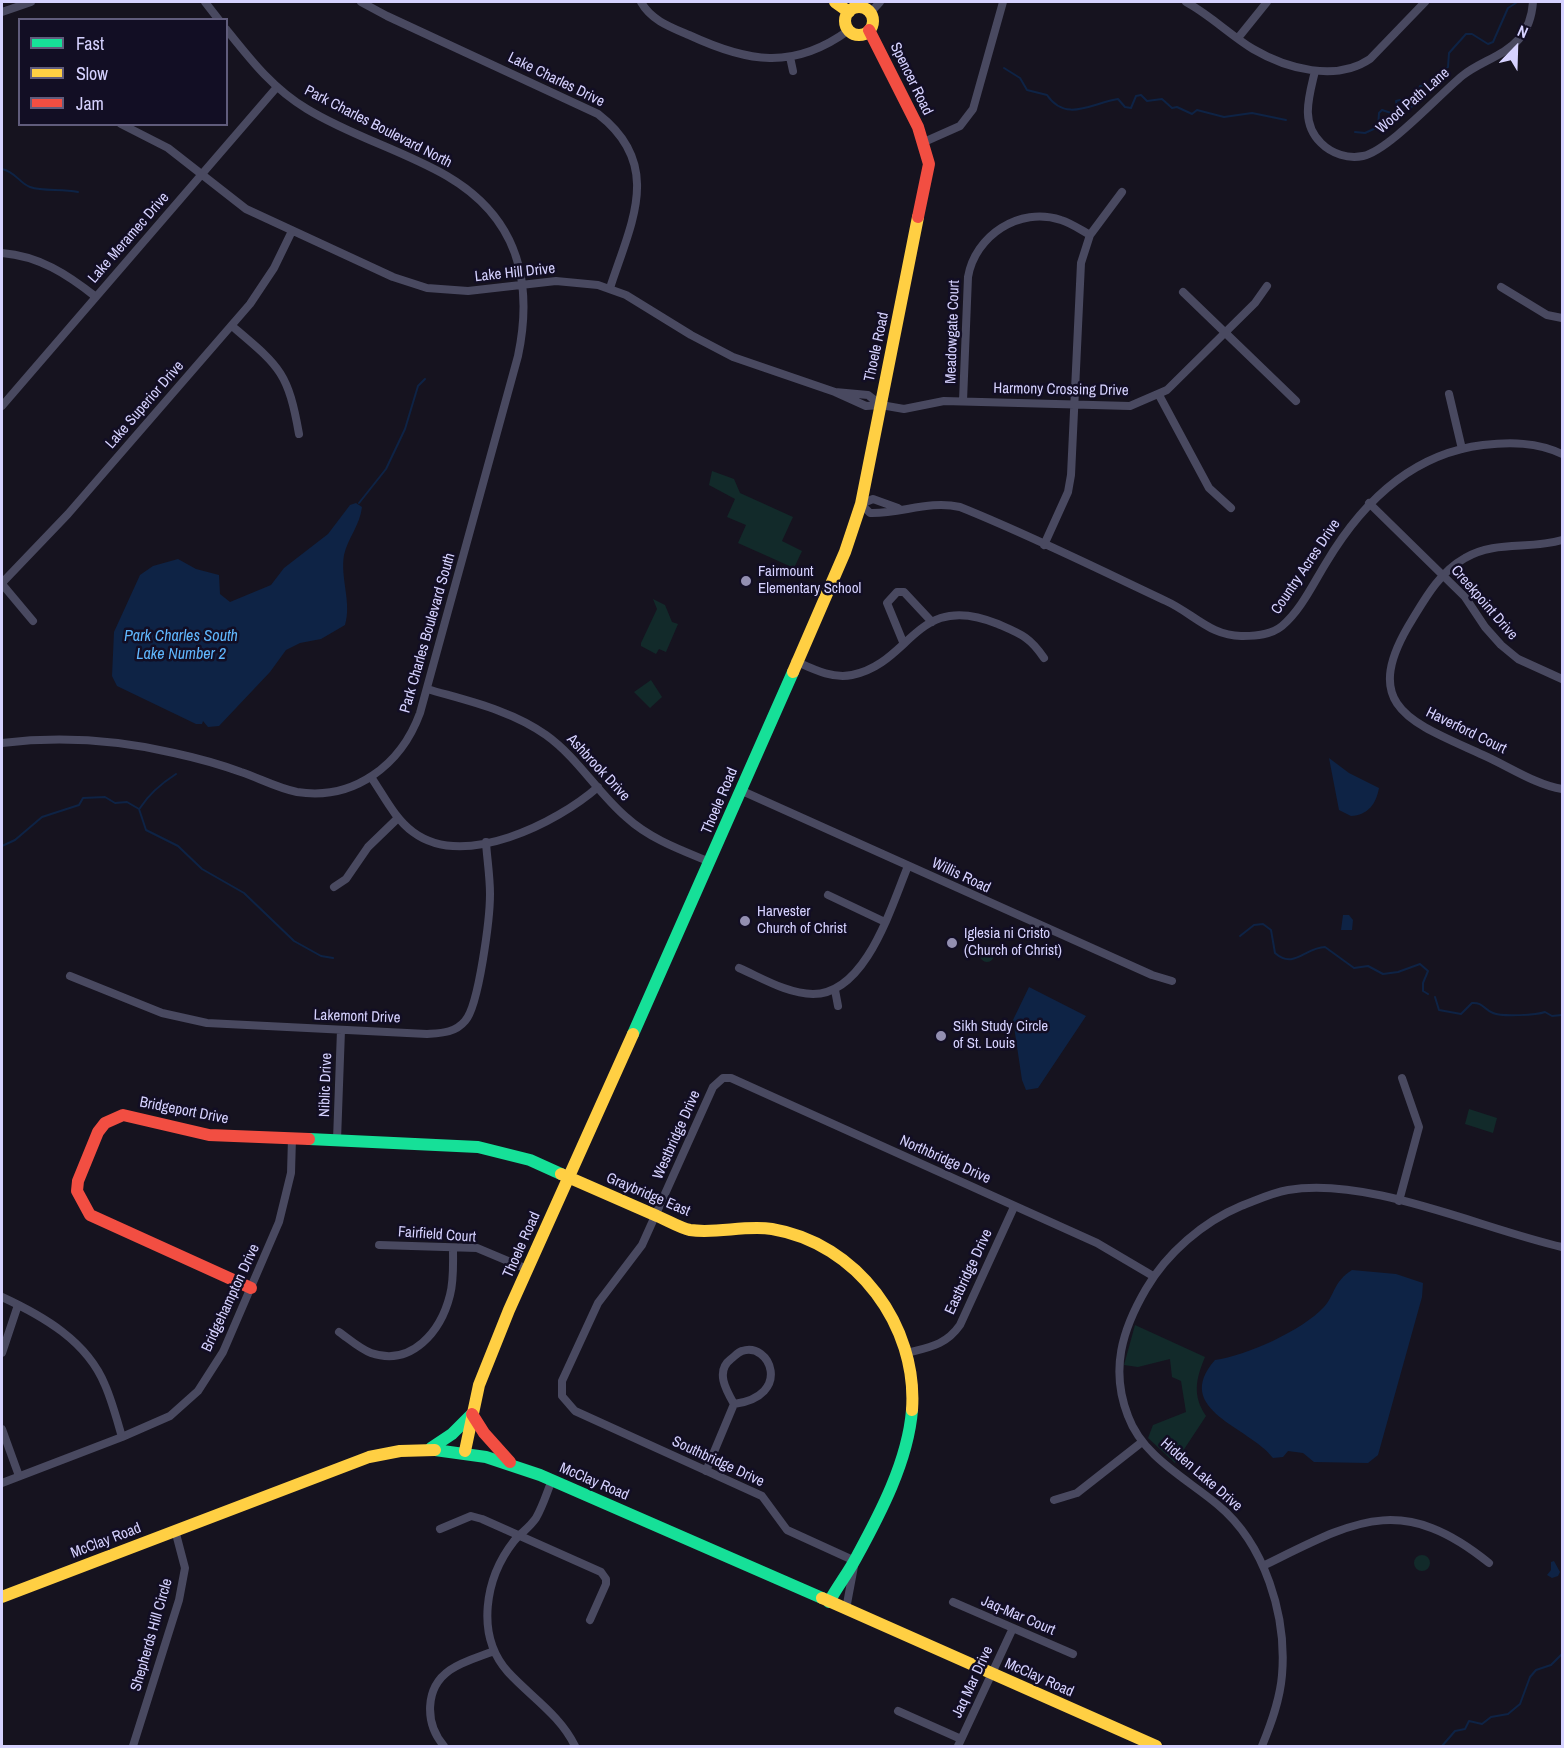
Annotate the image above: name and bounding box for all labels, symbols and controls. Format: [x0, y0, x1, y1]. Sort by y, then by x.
legend [18, 18, 228, 126]
north arrow [1486, 18, 1546, 78]
text: N [1514, 19, 1532, 43]
text: Fast [76, 31, 104, 56]
street label: Spencer Road [886, 40, 936, 118]
street label: Lake Charles Drive [505, 49, 607, 111]
text: Slow [76, 61, 108, 86]
street label: Wood Path Lane [1373, 64, 1453, 138]
street label: Park Charles Boulevard North [301, 82, 455, 172]
text: Jam [76, 91, 104, 116]
street label: Lake Meramec Drive [85, 189, 173, 287]
street label: Lake Hill Drive [474, 260, 556, 286]
street label: Meadowgate Court [942, 280, 964, 384]
street label: Thoele Road [861, 311, 893, 383]
street label: Lake Superior Drive [102, 358, 188, 452]
street label: Harmony Crossing Drive [993, 380, 1129, 400]
street label: Country Acres Drive [1268, 516, 1344, 618]
street label: Park Charles Boulevard South [397, 551, 459, 715]
street label: Creekpoint Drive [1447, 562, 1521, 644]
place label: Fairmount Elementary School [758, 563, 861, 598]
marker: Fairmount Elementary School [739, 574, 753, 588]
water label: Park Charles South Lake Number 2 [124, 627, 238, 665]
street label: Haverford Court [1423, 704, 1509, 758]
street label: Ashbrook Drive [563, 731, 633, 805]
street label: Thoele Road [698, 765, 742, 837]
street label: Willis Road [929, 855, 993, 897]
place label: Harvester Church of Christ [757, 903, 847, 938]
marker: Harvester Church of Christ [738, 914, 752, 928]
place label: Iglesia ni Cristo (Church of Christ) [964, 925, 1062, 960]
marker: Iglesia ni Cristo (Church of Christ) [945, 936, 959, 950]
street label: Lakemont Drive [313, 1006, 401, 1028]
place label: Sikh Study Circle of St. Louis [953, 1018, 1048, 1053]
marker: Sikh Study Circle of St. Louis [934, 1029, 948, 1043]
street label: Niblic Drive [316, 1053, 336, 1117]
street label: Westbridge Drive [649, 1088, 705, 1182]
street label: Bridgeport Drive [138, 1094, 230, 1128]
street label: Northbridge Drive [897, 1132, 993, 1188]
street label: Graybridge East [603, 1169, 693, 1221]
street label: Thoele Road [499, 1209, 545, 1281]
street label: Fairfield Court [397, 1223, 477, 1247]
street label: Eastbridge Drive [941, 1226, 997, 1318]
street label: Bridgehampton Drive [198, 1241, 264, 1355]
street label: Southbridge Drive [669, 1433, 767, 1491]
street label: Hidden Lake Drive [1156, 1435, 1246, 1515]
street label: McClay Road [557, 1459, 631, 1505]
street label: McClay Road [68, 1519, 144, 1563]
street label: Shepherds Hill Circle [127, 1577, 177, 1693]
street label: Jaq-Mar Court [978, 1592, 1058, 1640]
street label: Jaq Mar Drive [949, 1643, 997, 1721]
street label: McClay Road [1002, 1655, 1076, 1701]

